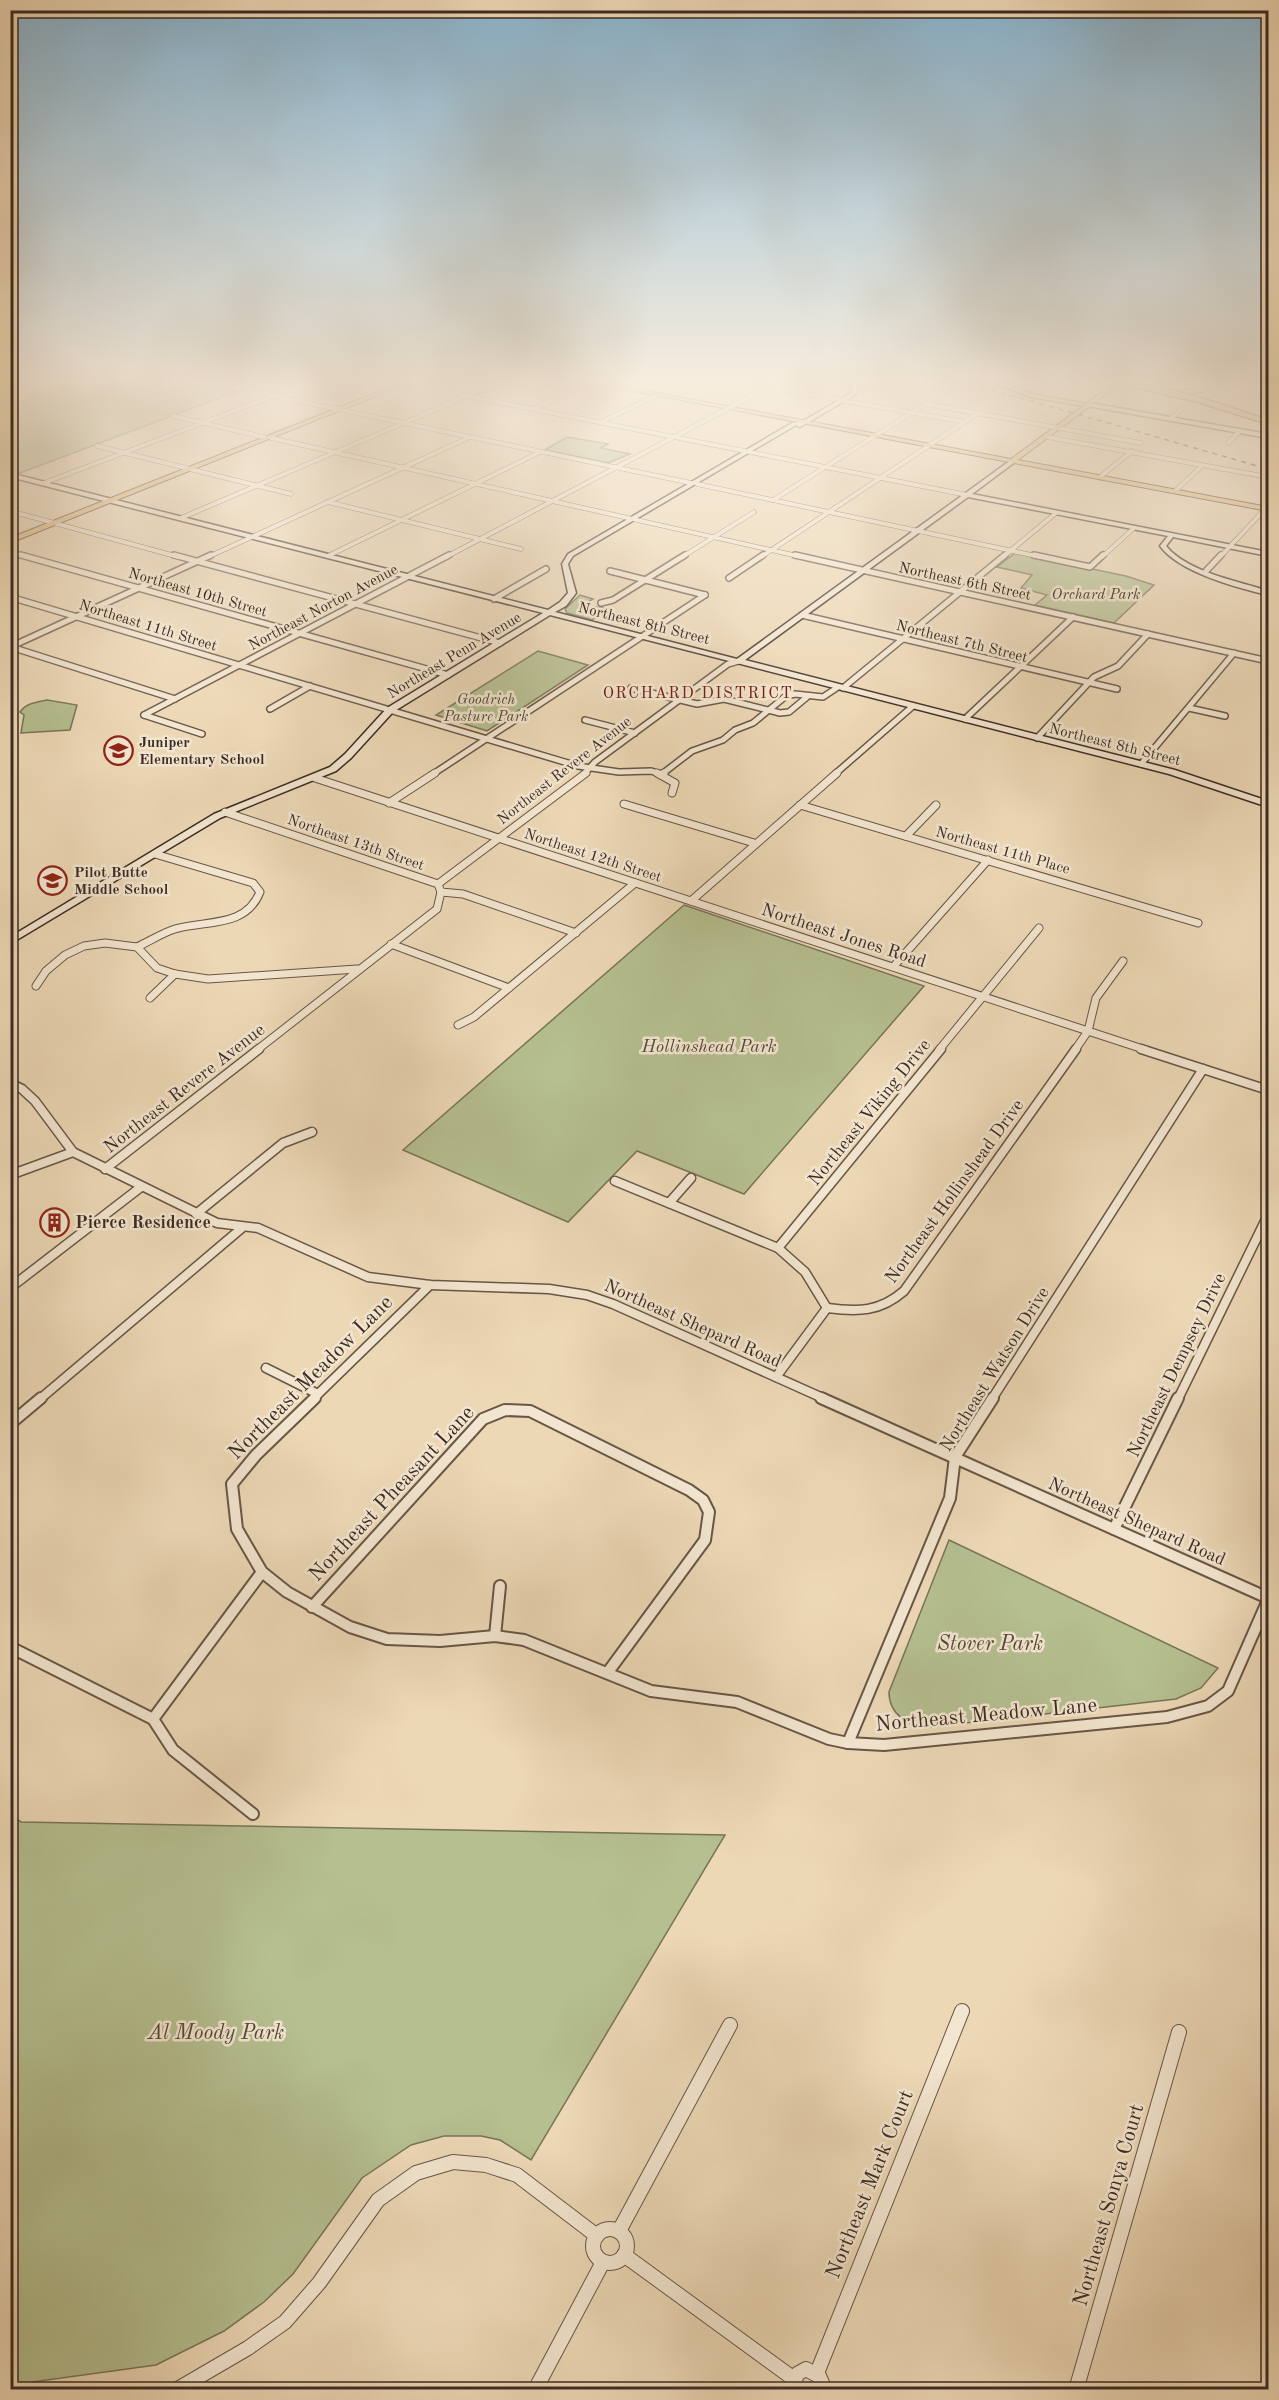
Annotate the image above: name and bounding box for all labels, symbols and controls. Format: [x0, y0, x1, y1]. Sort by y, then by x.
street label: Northeast 6th Street [897, 561, 1032, 604]
street label: Northeast Norton Avenue [247, 563, 401, 654]
street label: Northeast 10th Street [127, 566, 269, 620]
park label: Orchard Park [1052, 588, 1140, 603]
street label: Northeast 11th Street [77, 598, 218, 655]
street label: Northeast 8th Street [576, 601, 711, 648]
street label: Northeast Penn Avenue [385, 610, 524, 702]
street label: Northeast 7th Street [894, 619, 1029, 666]
district label: ORCHARD DISTRICT [603, 686, 793, 702]
park label: Goodrich Pasture Park [443, 693, 528, 725]
street label: Northeast Revere Avenue [495, 714, 635, 828]
street label: Northeast 8th Street [1047, 722, 1182, 769]
school or university icon: Juniper Elementary School [102, 735, 134, 767]
place label: Juniper Elementary School [139, 736, 265, 768]
street label: Northeast 13th Street [285, 813, 426, 874]
street label: Northeast 11th Place [934, 825, 1072, 878]
street label: Northeast 12th Street [522, 827, 663, 886]
school or university icon: Pilot Butte Middle School [37, 865, 69, 897]
place label: Pilot Butte Middle School [74, 866, 169, 898]
street label: Northeast Jones Road [759, 901, 928, 971]
street label: Northeast Revere Avenue [101, 1021, 268, 1157]
street label: Northeast Viking Drive [805, 1036, 934, 1189]
park label: Hollinshead Park [640, 1038, 777, 1056]
street label: Northeast Hollinshead Drive [882, 1096, 1027, 1287]
building icon: Pierce Residence [38, 1206, 70, 1238]
place label: Pierce Residence [75, 1214, 211, 1232]
street label: Northeast Dempsey Drive [1124, 1271, 1229, 1460]
street label: Northeast Shepard Road [601, 1277, 784, 1371]
street label: Northeast Watson Drive [937, 1284, 1053, 1455]
street label: Northeast Meadow Lane [225, 1292, 397, 1464]
street label: Northeast Pheasant Lane [305, 1402, 479, 1586]
street label: Northeast Shepard Road [1045, 1475, 1228, 1569]
park label: Stover Park [937, 1634, 1043, 1655]
street label: Northeast Meadow Lane [874, 1695, 1098, 1736]
park label: Al Moody Park [147, 2023, 284, 2044]
street label: Northeast Mark Court [823, 2087, 918, 2282]
street label: Northeast Sonya Court [1070, 2102, 1148, 2309]

